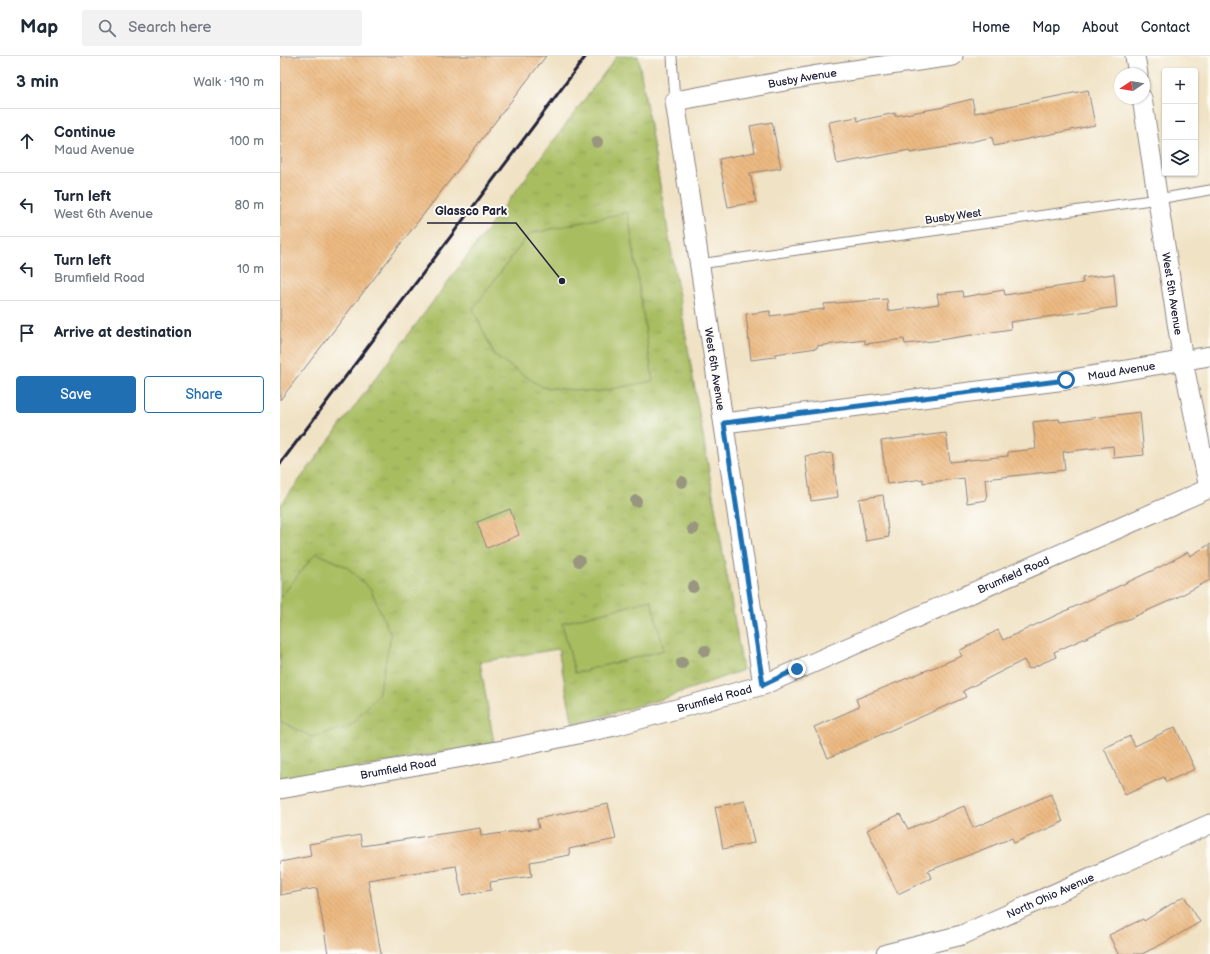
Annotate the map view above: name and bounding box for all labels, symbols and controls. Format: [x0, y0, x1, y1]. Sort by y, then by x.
search box [82, 10, 362, 46]
text: Map [20, 16, 58, 39]
icon: search [96, 17, 118, 39]
text: Search here [128, 18, 211, 37]
text: Home [972, 19, 1010, 36]
text: Map [1032, 19, 1060, 36]
text: About [1082, 19, 1119, 36]
text: Contact [1141, 19, 1190, 36]
street label: Busby Avenue [767, 67, 838, 91]
north arrow [1114, 68, 1150, 104]
map controls [1162, 68, 1198, 176]
button: + [1162, 68, 1198, 104]
text: 3 min [16, 72, 59, 92]
text: Walk · 190 m [193, 74, 264, 90]
button: − [1162, 104, 1198, 140]
text: Continue [54, 123, 116, 142]
icon: ahead [16, 130, 38, 152]
text: 100 m [229, 133, 264, 149]
button: layers [1162, 140, 1198, 176]
text: Maud Avenue [54, 142, 134, 158]
text: Turn left [54, 187, 111, 206]
icon: left [16, 194, 38, 216]
text: 80 m [235, 197, 264, 213]
callout: Glassco Park [427, 199, 516, 223]
text: Glassco Park [435, 204, 508, 219]
text: West 6th Avenue [54, 206, 153, 222]
street label: Busby West [924, 206, 983, 227]
text: Turn left [54, 251, 111, 270]
street label: West 5th Avenue [1159, 251, 1185, 336]
icon: left [16, 258, 38, 280]
text: 10 m [237, 261, 264, 277]
text: Brumfield Road [54, 270, 145, 286]
icon: arrive [16, 322, 38, 344]
text: Arrive at destination [54, 323, 192, 342]
street label: West 6th Avenue [702, 327, 728, 412]
street label: Maud Avenue [1087, 359, 1157, 383]
route start [1057, 371, 1075, 389]
button: Save [16, 376, 136, 413]
button: Share [144, 376, 264, 413]
street label: Brumfield Road [976, 554, 1051, 597]
route end [788, 660, 806, 678]
street label: Brumfield Road [676, 682, 753, 716]
street label: Brumfield Road [359, 756, 437, 782]
street label: North Ohio Avenue [1005, 871, 1097, 921]

